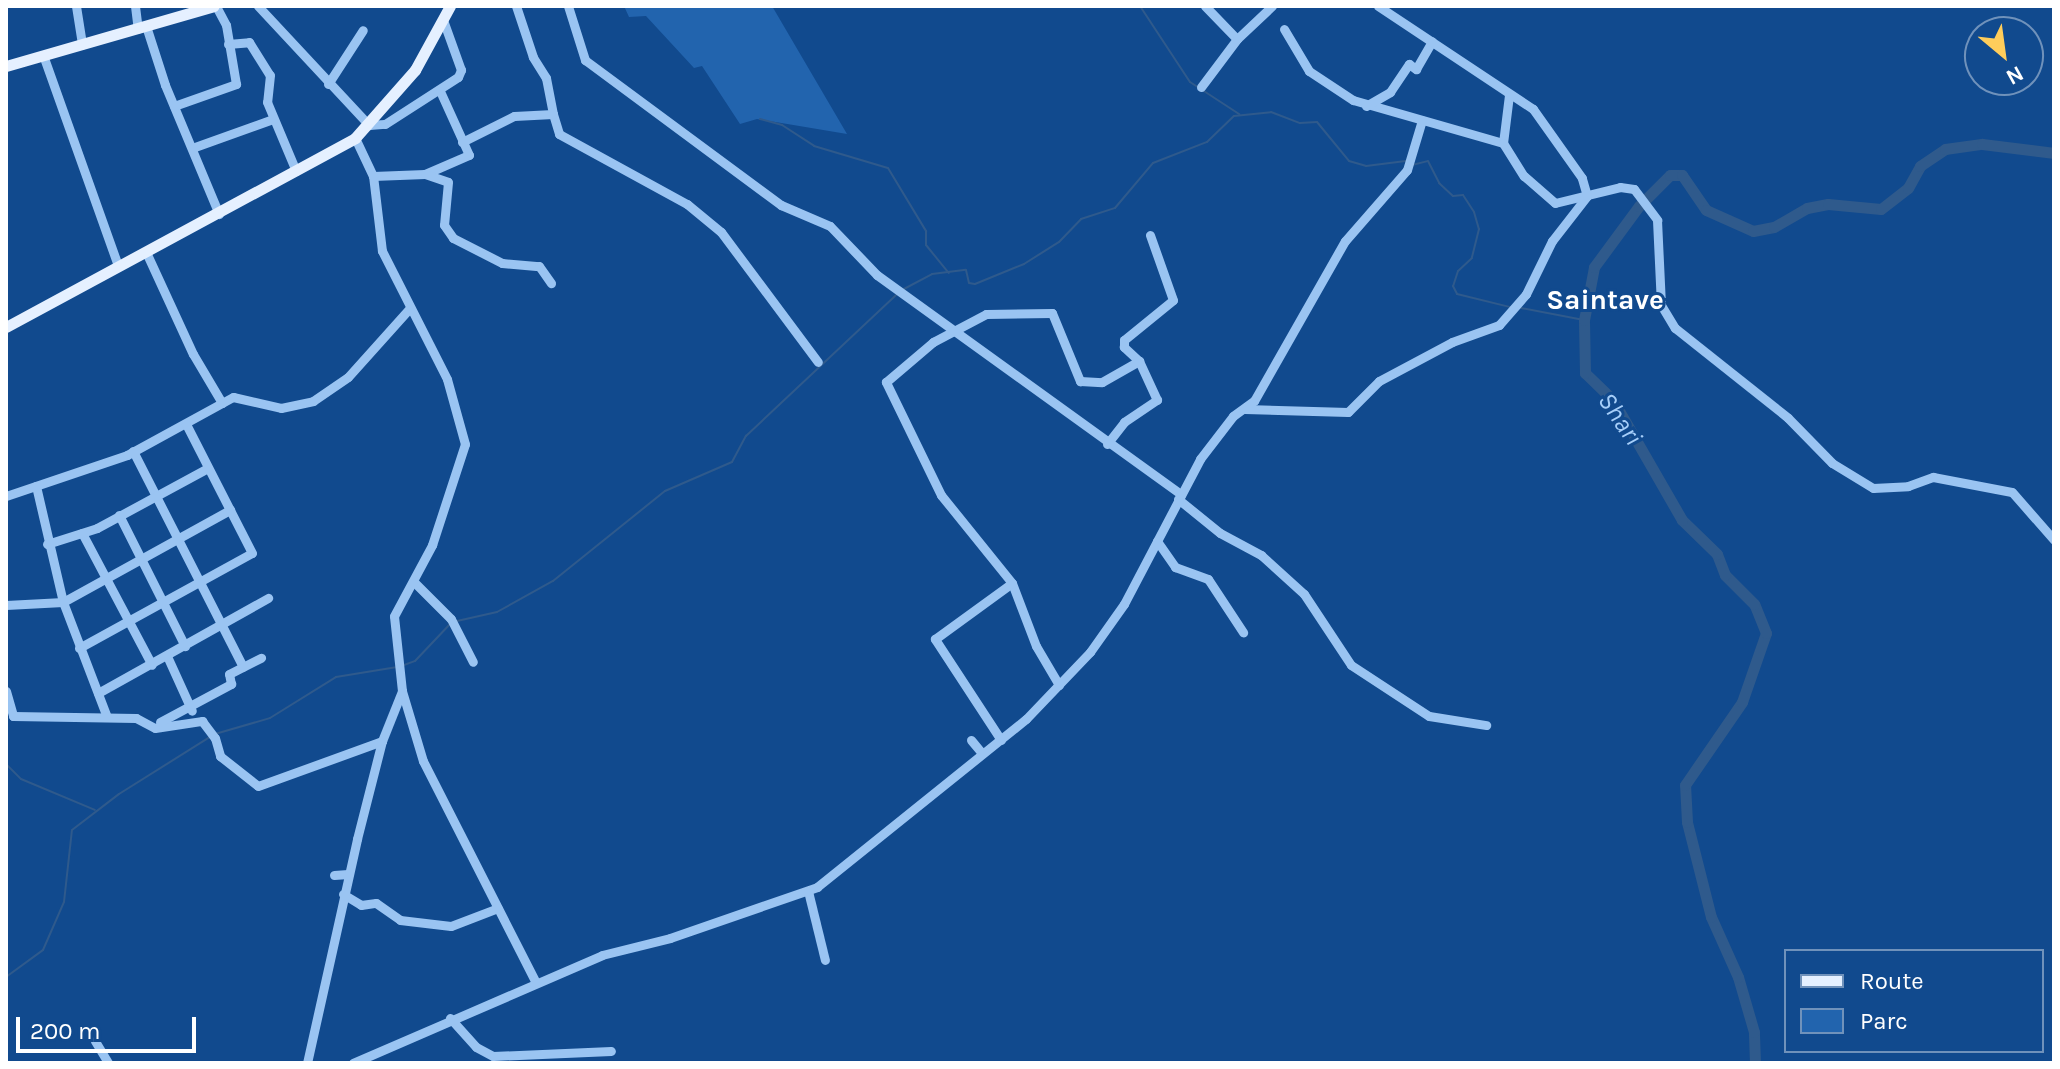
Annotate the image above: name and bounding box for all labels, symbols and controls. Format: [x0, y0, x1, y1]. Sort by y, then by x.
north arrow [1964, 16, 2044, 96]
text: N [2001, 60, 2028, 90]
district label: Saintave [1546, 283, 1664, 317]
water label: Shari [1591, 387, 1649, 451]
legend [1784, 949, 2044, 1053]
text: Route [1860, 967, 1924, 995]
scale bar [20, 1001, 200, 1051]
text: Parc [1860, 1007, 1908, 1035]
text: 200 m [30, 1017, 101, 1045]

